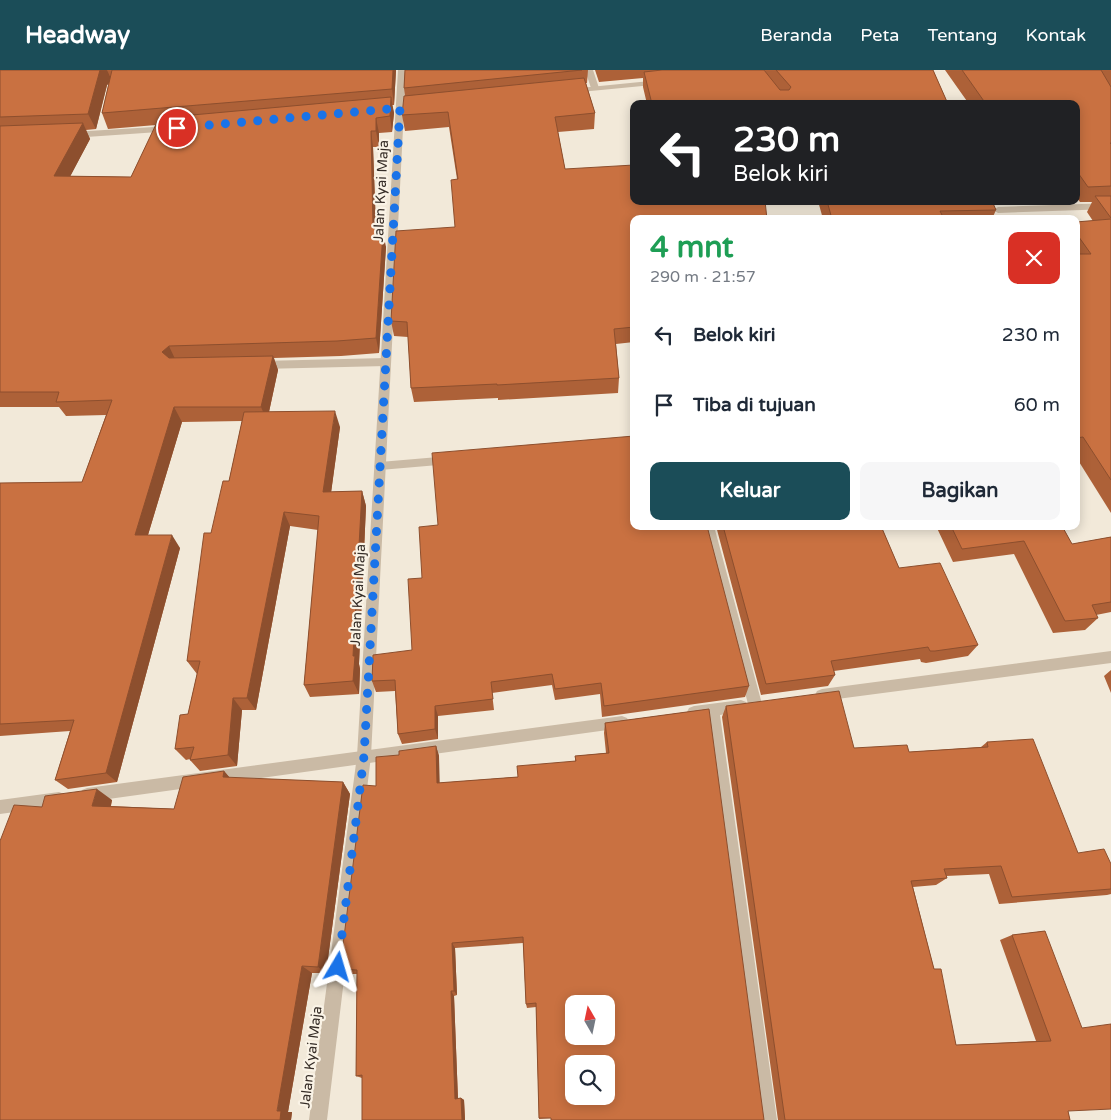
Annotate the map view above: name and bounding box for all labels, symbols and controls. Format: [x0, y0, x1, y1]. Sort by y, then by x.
text: Headway [25, 21, 130, 50]
text: Beranda [760, 24, 832, 46]
text: Peta [860, 24, 899, 46]
text: Tentang [927, 24, 997, 46]
text: Kontak [1025, 24, 1086, 46]
pin [156, 107, 198, 149]
icon: arrive [163, 114, 191, 142]
text: 230 m [733, 119, 840, 161]
icon: left [650, 120, 715, 185]
street label: Jalan Kyai Maja [370, 139, 392, 243]
text: Belok kiri [733, 161, 829, 187]
text: 4 mnt [650, 229, 734, 266]
button: close [1008, 232, 1060, 284]
text: 290 m · 21:57 [650, 267, 756, 287]
icon: left [650, 321, 678, 349]
text: Belok kiri [693, 324, 776, 346]
text: 230 m [1002, 324, 1060, 346]
icon: arrive [650, 391, 678, 419]
text: Tiba di tujuan [693, 394, 816, 416]
text: 60 m [1014, 394, 1060, 416]
button: Keluar [650, 462, 850, 520]
button: Bagikan [860, 462, 1060, 520]
street label: Jalan Kyai Maja [347, 543, 369, 647]
position arrow [311, 940, 363, 992]
north arrow [565, 995, 615, 1045]
map controls [565, 995, 615, 1105]
street label: Jalan Kyai Maja [296, 1005, 326, 1109]
button: search [565, 1055, 615, 1105]

